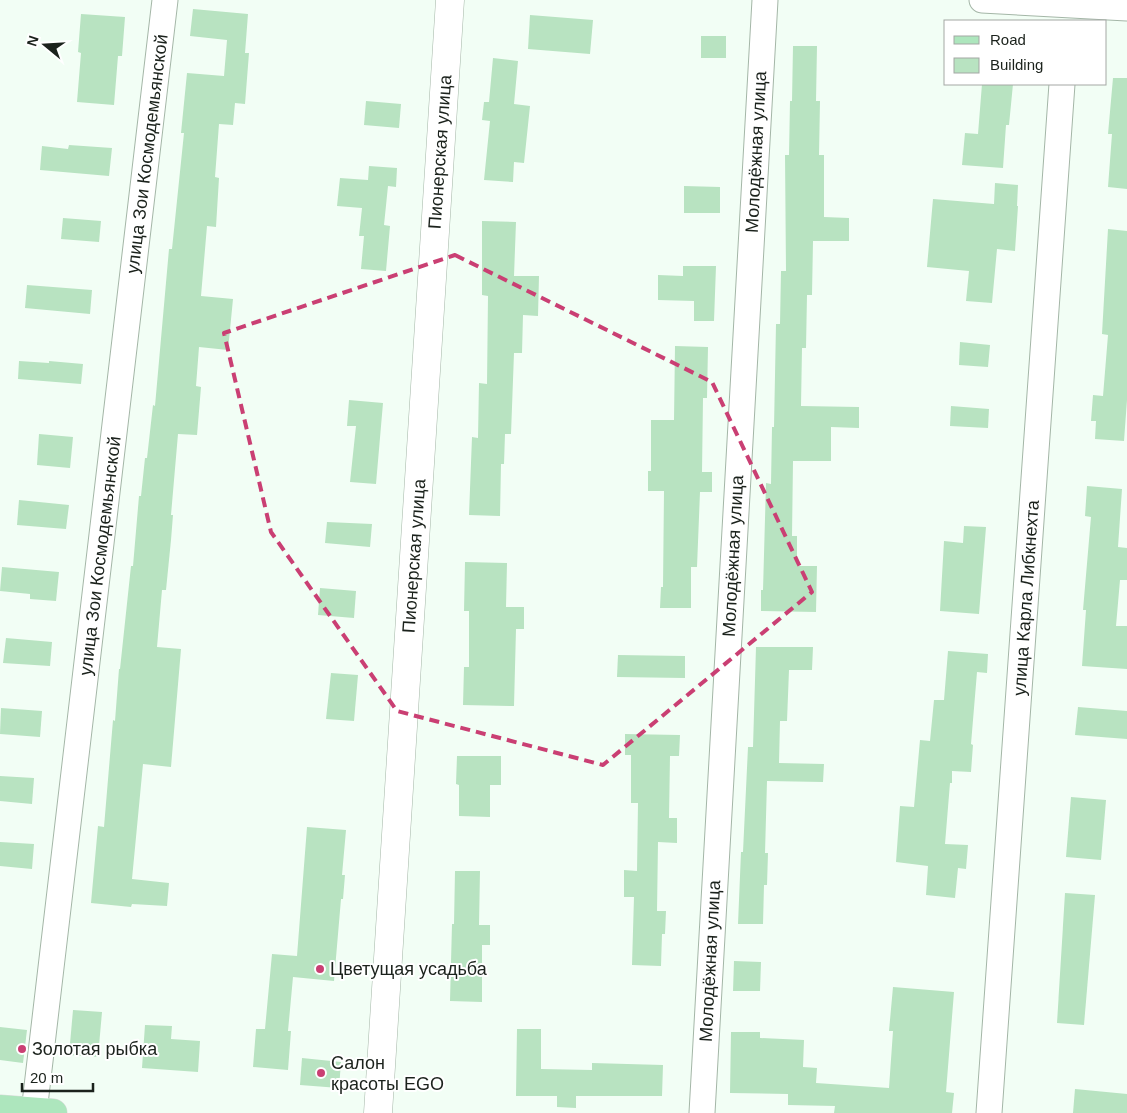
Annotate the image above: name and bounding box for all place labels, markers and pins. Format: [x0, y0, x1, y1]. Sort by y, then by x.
place label: Цветущая усадьба [330, 959, 488, 979]
marker: Цветущая усадьба [314, 963, 326, 975]
place label: Золотая рыбка [32, 1039, 158, 1059]
marker: Золотая рыбка [16, 1043, 28, 1055]
place label: Салон красоты EGO [331, 1053, 444, 1094]
marker: Салон красоты EGO [315, 1067, 327, 1079]

